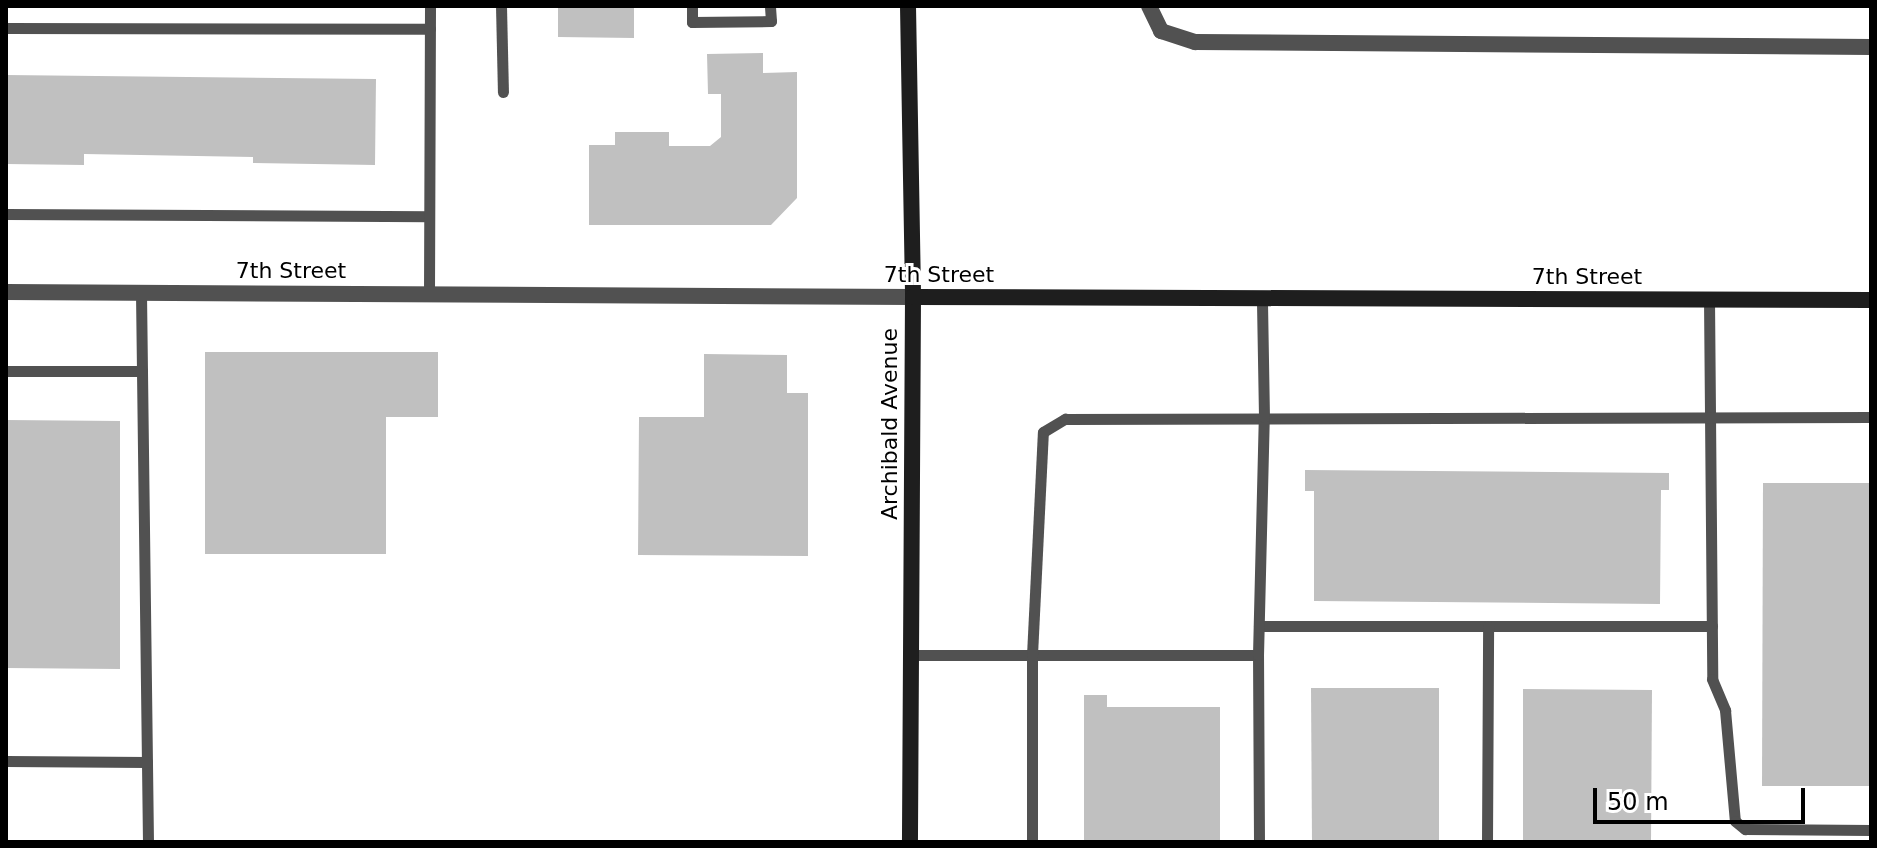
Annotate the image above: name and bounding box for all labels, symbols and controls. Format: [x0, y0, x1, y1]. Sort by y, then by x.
street label: 7th Street [236, 258, 346, 284]
street label: 7th Street [884, 262, 994, 288]
street label: 7th Street [1532, 264, 1642, 290]
street label: Archibald Avenue [877, 328, 903, 520]
scale bar [1597, 772, 1809, 822]
text: 50 m [1607, 788, 1669, 816]

